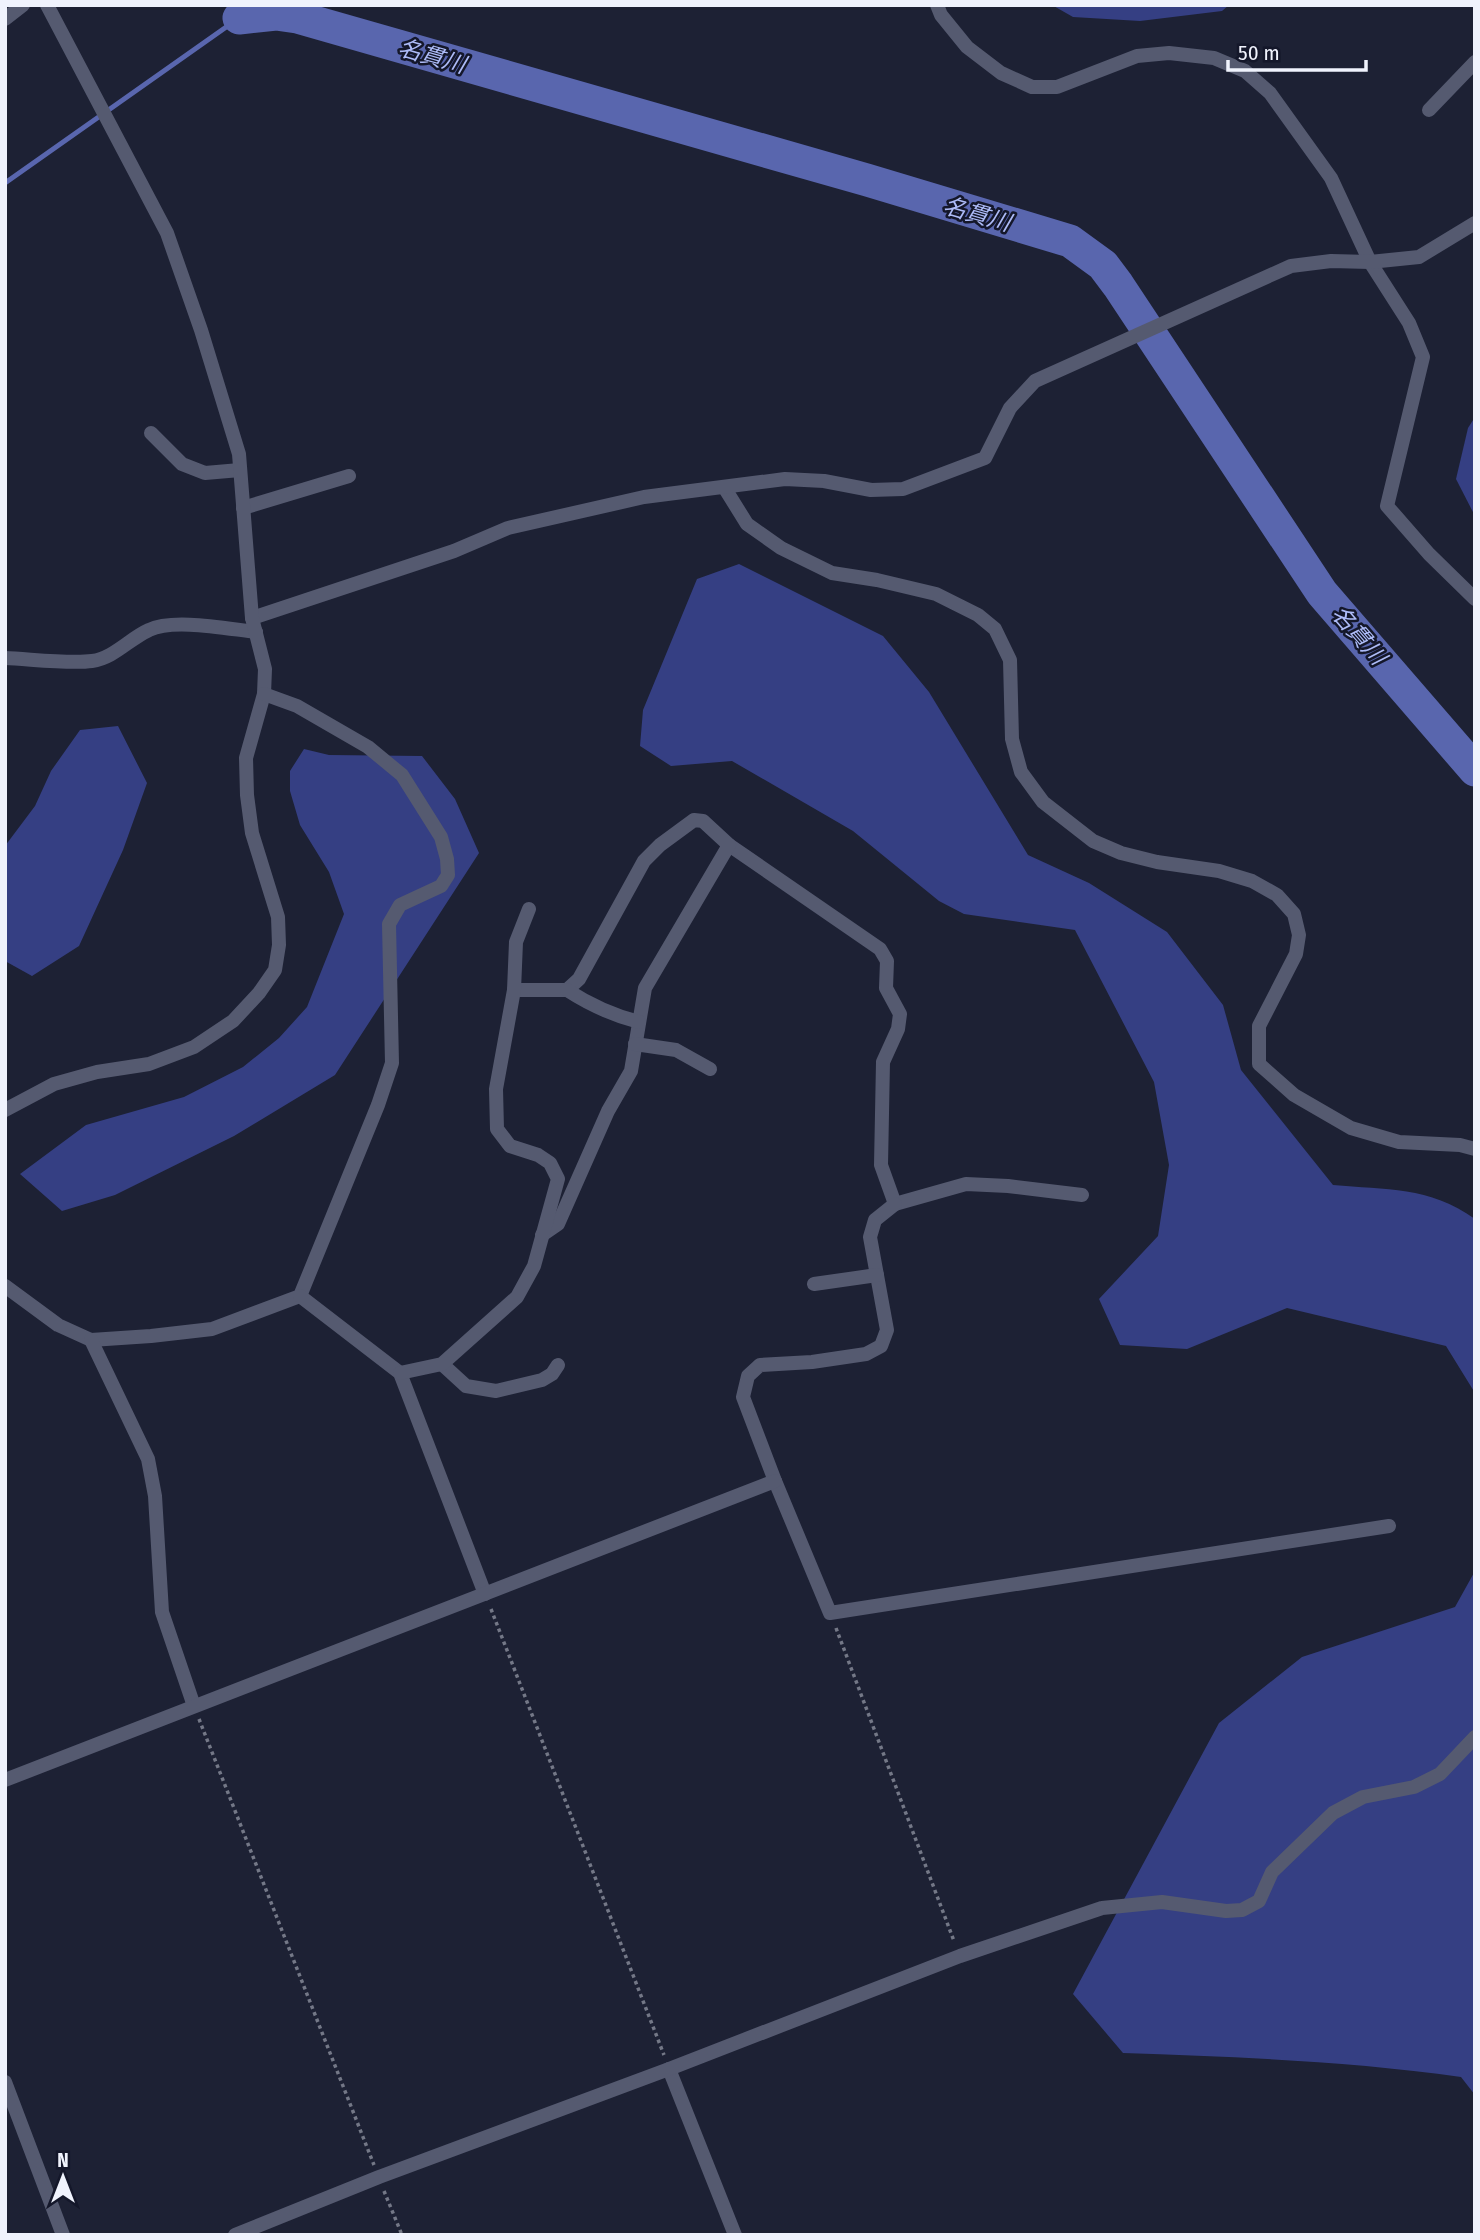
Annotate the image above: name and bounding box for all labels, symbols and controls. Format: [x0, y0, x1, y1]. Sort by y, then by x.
scale bar [1228, 28, 1366, 72]
water label: 名貫川 [395, 33, 472, 80]
text: 50 m [1238, 40, 1280, 66]
water label: 名貫川 [940, 191, 1017, 238]
water label: 名貫川 [1326, 600, 1394, 672]
north arrow [28, 2142, 98, 2212]
text: N [57, 2149, 69, 2172]

